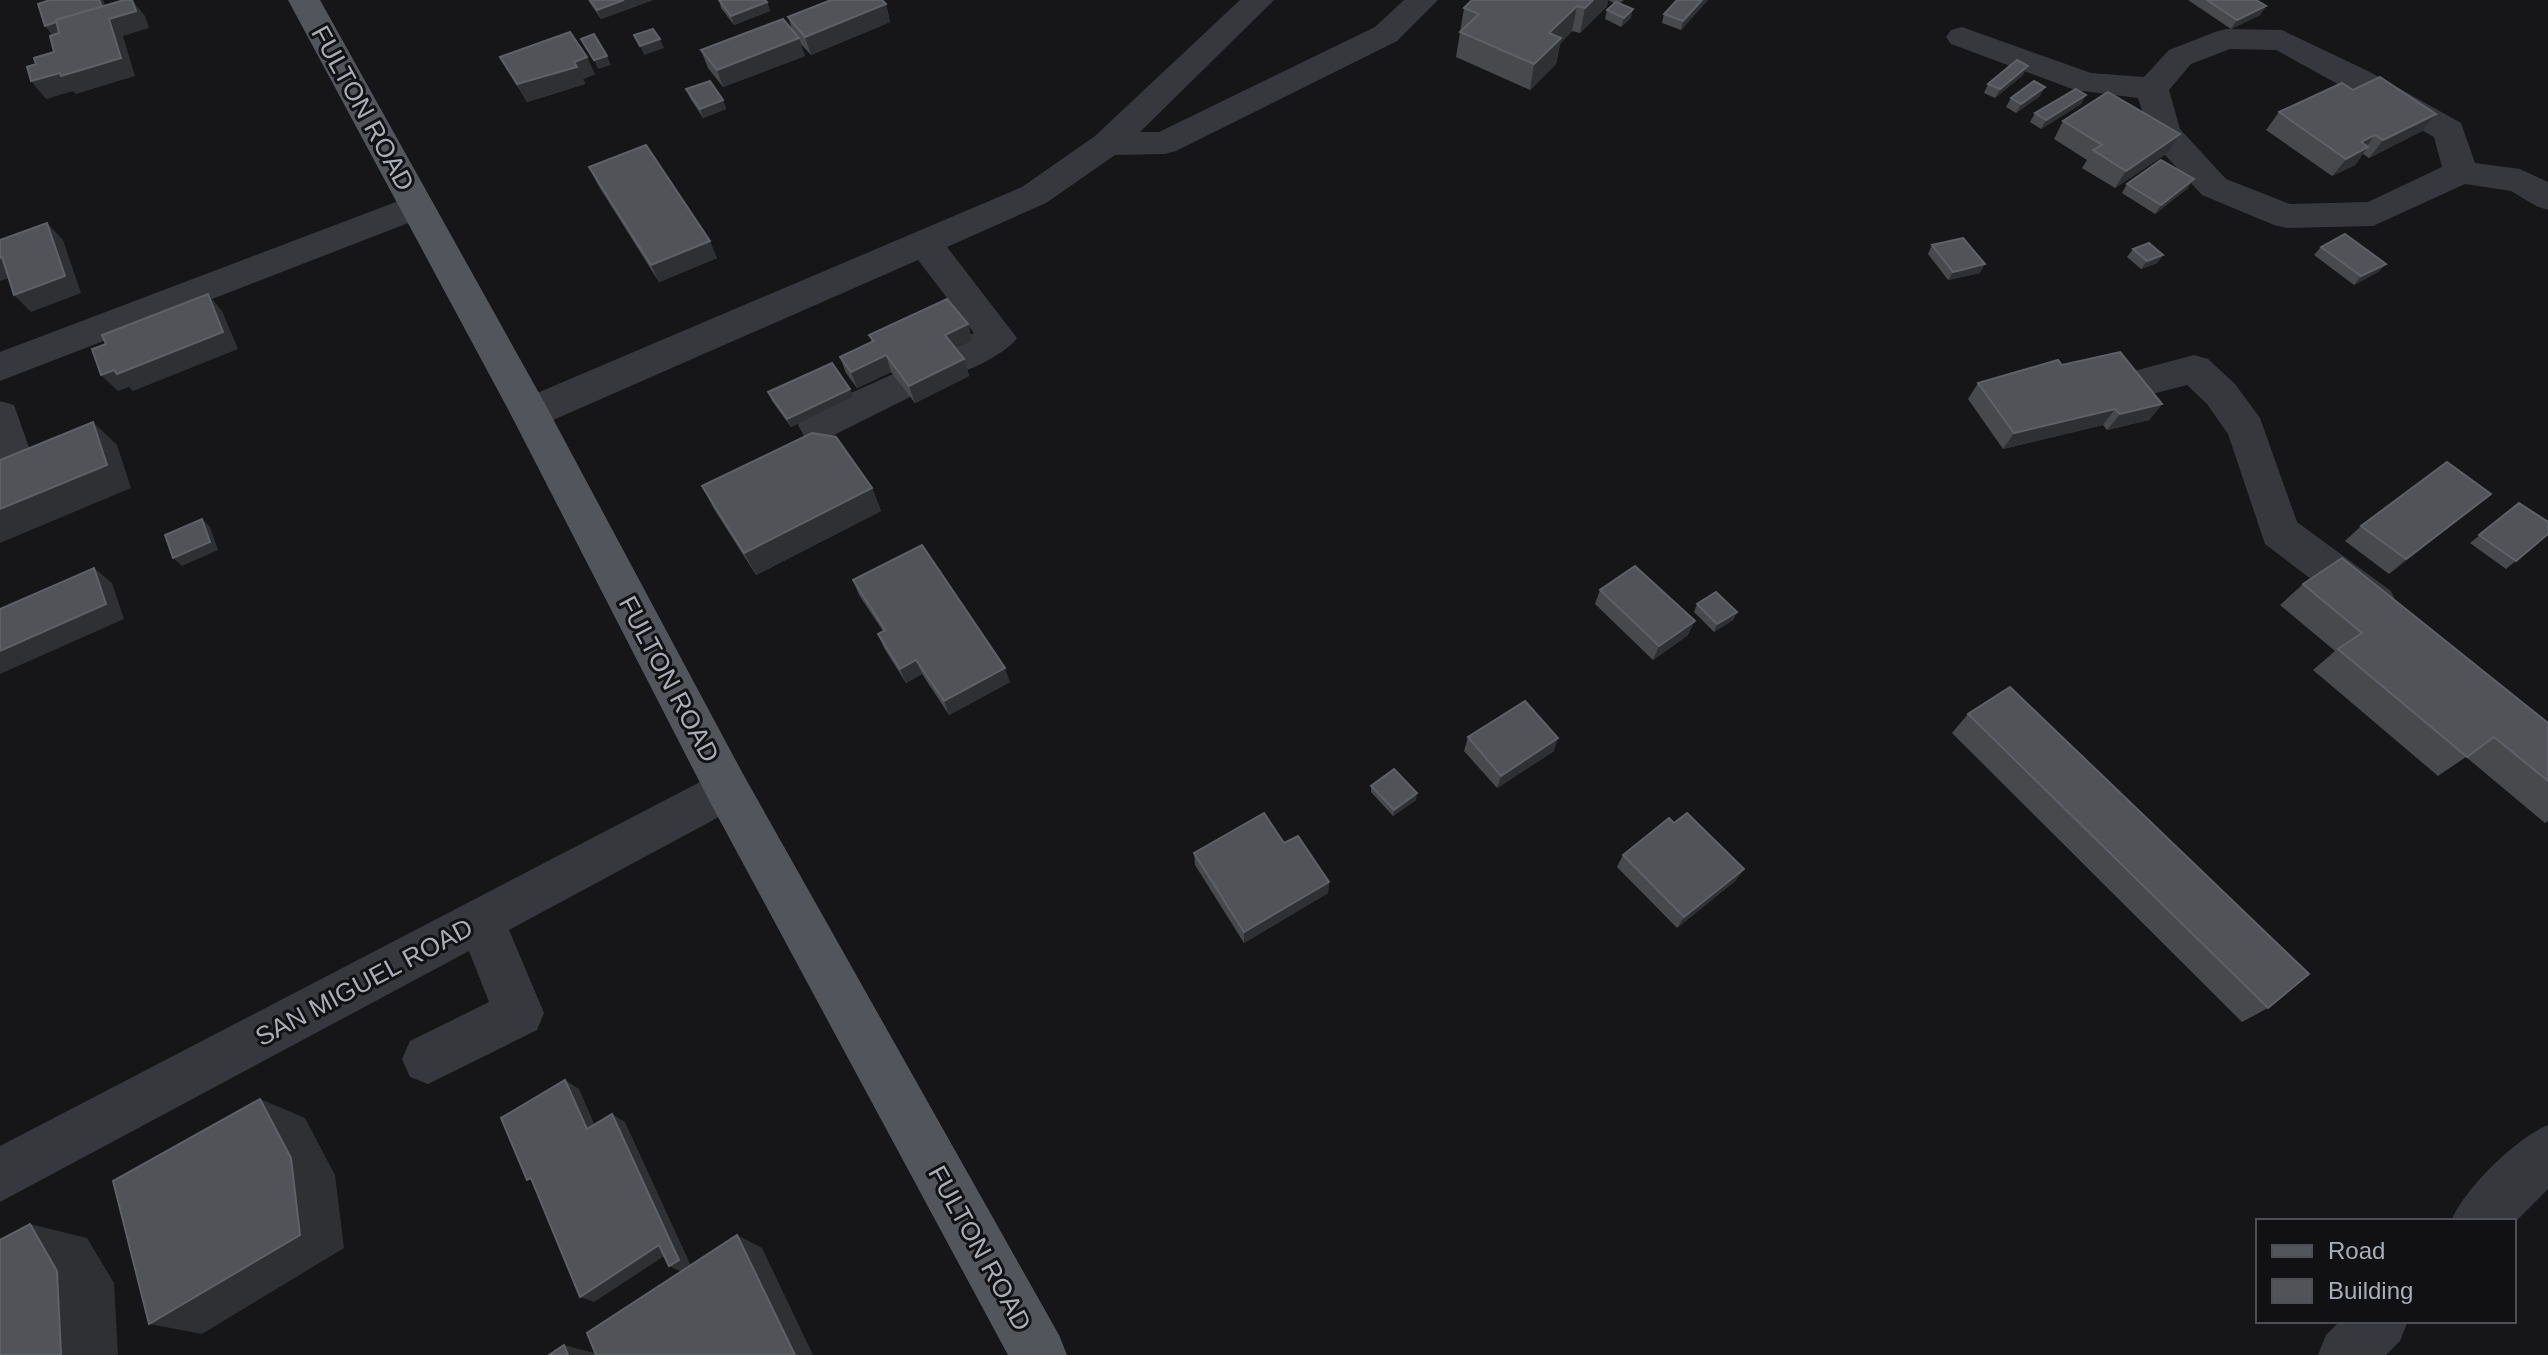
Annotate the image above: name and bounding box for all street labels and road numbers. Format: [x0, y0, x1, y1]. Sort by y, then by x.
street label: FULTON ROAD [305, 20, 421, 196]
street label: FULTON ROAD [613, 591, 725, 767]
street label: SAN MIGUEL ROAD [250, 912, 478, 1052]
street label: FULTON ROAD [922, 1160, 1038, 1336]

